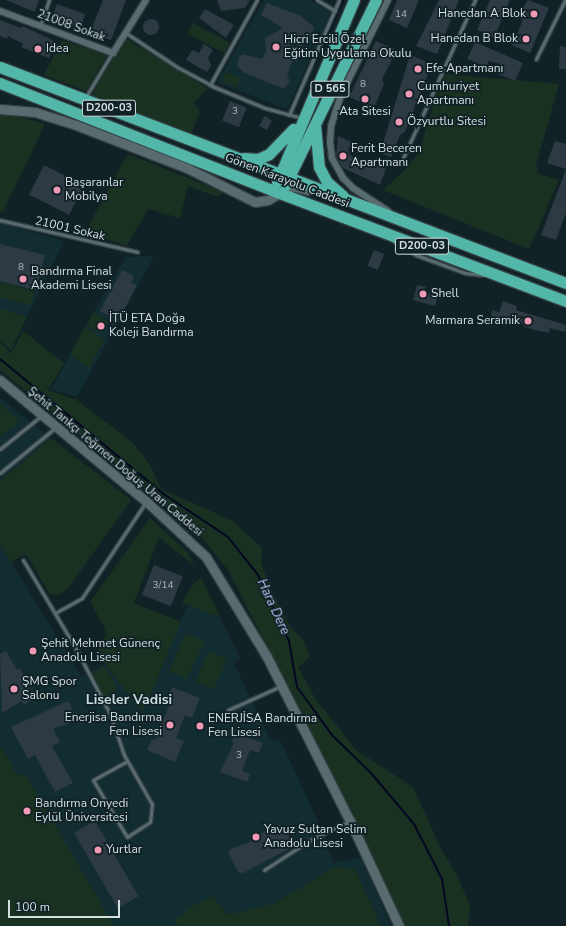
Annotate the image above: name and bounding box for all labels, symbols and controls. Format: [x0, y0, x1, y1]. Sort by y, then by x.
street label: 21008 Sokak [35, 7, 107, 45]
place label: Hanedan A Blok [438, 7, 526, 21]
house number: 14 [395, 9, 407, 21]
marker: Hanedan A Blok [529, 9, 539, 19]
place label: Hanedan B Blok [431, 32, 518, 46]
place label: Hicri Ercili Özel Eğitim Uygulama Okulu [284, 33, 412, 61]
marker: Hanedan B Blok [521, 34, 531, 44]
place label: Idea [46, 42, 69, 56]
marker: Hicri Ercili Özel Eğitim Uygulama Okulu [271, 42, 281, 52]
marker: Idea [33, 44, 43, 54]
place label: Efe Apartmanı [426, 62, 503, 76]
marker: Efe Apartmanı [413, 64, 423, 74]
house number: 8 [360, 79, 366, 91]
road number: D 565 [310, 80, 350, 98]
place label: Cumhuriyet Apartmanı [417, 80, 479, 108]
marker: Cumhuriyet Apartmanı [404, 89, 414, 99]
marker: Ata Sitesi [360, 94, 370, 104]
road number: D200-03 [81, 99, 137, 117]
place label: Ata Sitesi [339, 105, 391, 119]
house number: 3 [232, 106, 238, 118]
place label: Özyurtlu Sitesi [407, 115, 486, 129]
marker: Özyurtlu Sitesi [394, 117, 404, 127]
place label: Ferit Beceren Apartmanı [351, 142, 422, 170]
street label: Gönen Karayolu Caddesi [223, 151, 351, 211]
marker: Ferit Beceren Apartmanı [338, 151, 348, 161]
place label: Başaranlar Mobilya [65, 176, 123, 204]
marker: Başaranlar Mobilya [52, 185, 62, 195]
street label: 21001 Sokak [34, 214, 106, 244]
road number: D200-03 [394, 237, 450, 255]
house number: 8 [18, 262, 24, 274]
place label: Bandırma Final Akademi Lisesi [31, 265, 112, 293]
marker: Bandırma Final Akademi Lisesi [18, 274, 28, 284]
place label: Shell [431, 287, 459, 301]
marker: Shell [418, 289, 428, 299]
place label: İTÜ ETA Doğa Koleji Bandırma [109, 312, 194, 340]
place label: Marmara Seramik [425, 314, 520, 328]
marker: Marmara Seramik [523, 316, 533, 326]
marker: İTÜ ETA Doğa Koleji Bandırma [96, 321, 106, 331]
street label: Şehit Tankçı Teğmen Doğuş Uran Caddesi [24, 384, 206, 540]
water label: Hara Dere [253, 577, 293, 637]
house number: 3/14 [153, 580, 173, 592]
place label: Şehit Mehmet Günenç Anadolu Lisesi [41, 637, 160, 665]
marker: Şehit Mehmet Günenç Anadolu Lisesi [28, 646, 38, 656]
place label: ŞMG Spor Salonu [22, 675, 77, 703]
marker: ŞMG Spor Salonu [9, 684, 19, 694]
district label: Liseler Vadisi [86, 692, 172, 708]
place label: Enerjisa Bandırma Fen Lisesi [65, 711, 162, 739]
place label: ENERJİSA Bandırma Fen Lisesi [208, 712, 317, 740]
marker: Enerjisa Bandırma Fen Lisesi [165, 720, 175, 730]
marker: ENERJİSA Bandırma Fen Lisesi [195, 721, 205, 731]
house number: 3 [236, 750, 242, 762]
place label: Bandırma Onyedi Eylül Üniversitesi [35, 797, 128, 825]
marker: Bandırma Onyedi Eylül Üniversitesi [22, 806, 32, 816]
place label: Yavuz Sultan Selim Anadolu Lisesi [264, 823, 366, 851]
marker: Yavuz Sultan Selim Anadolu Lisesi [251, 832, 261, 842]
place label: Yurtlar [106, 843, 142, 857]
marker: Yurtlar [93, 845, 103, 855]
scale bar [10, 892, 122, 918]
text: 100 m [15, 899, 50, 915]

